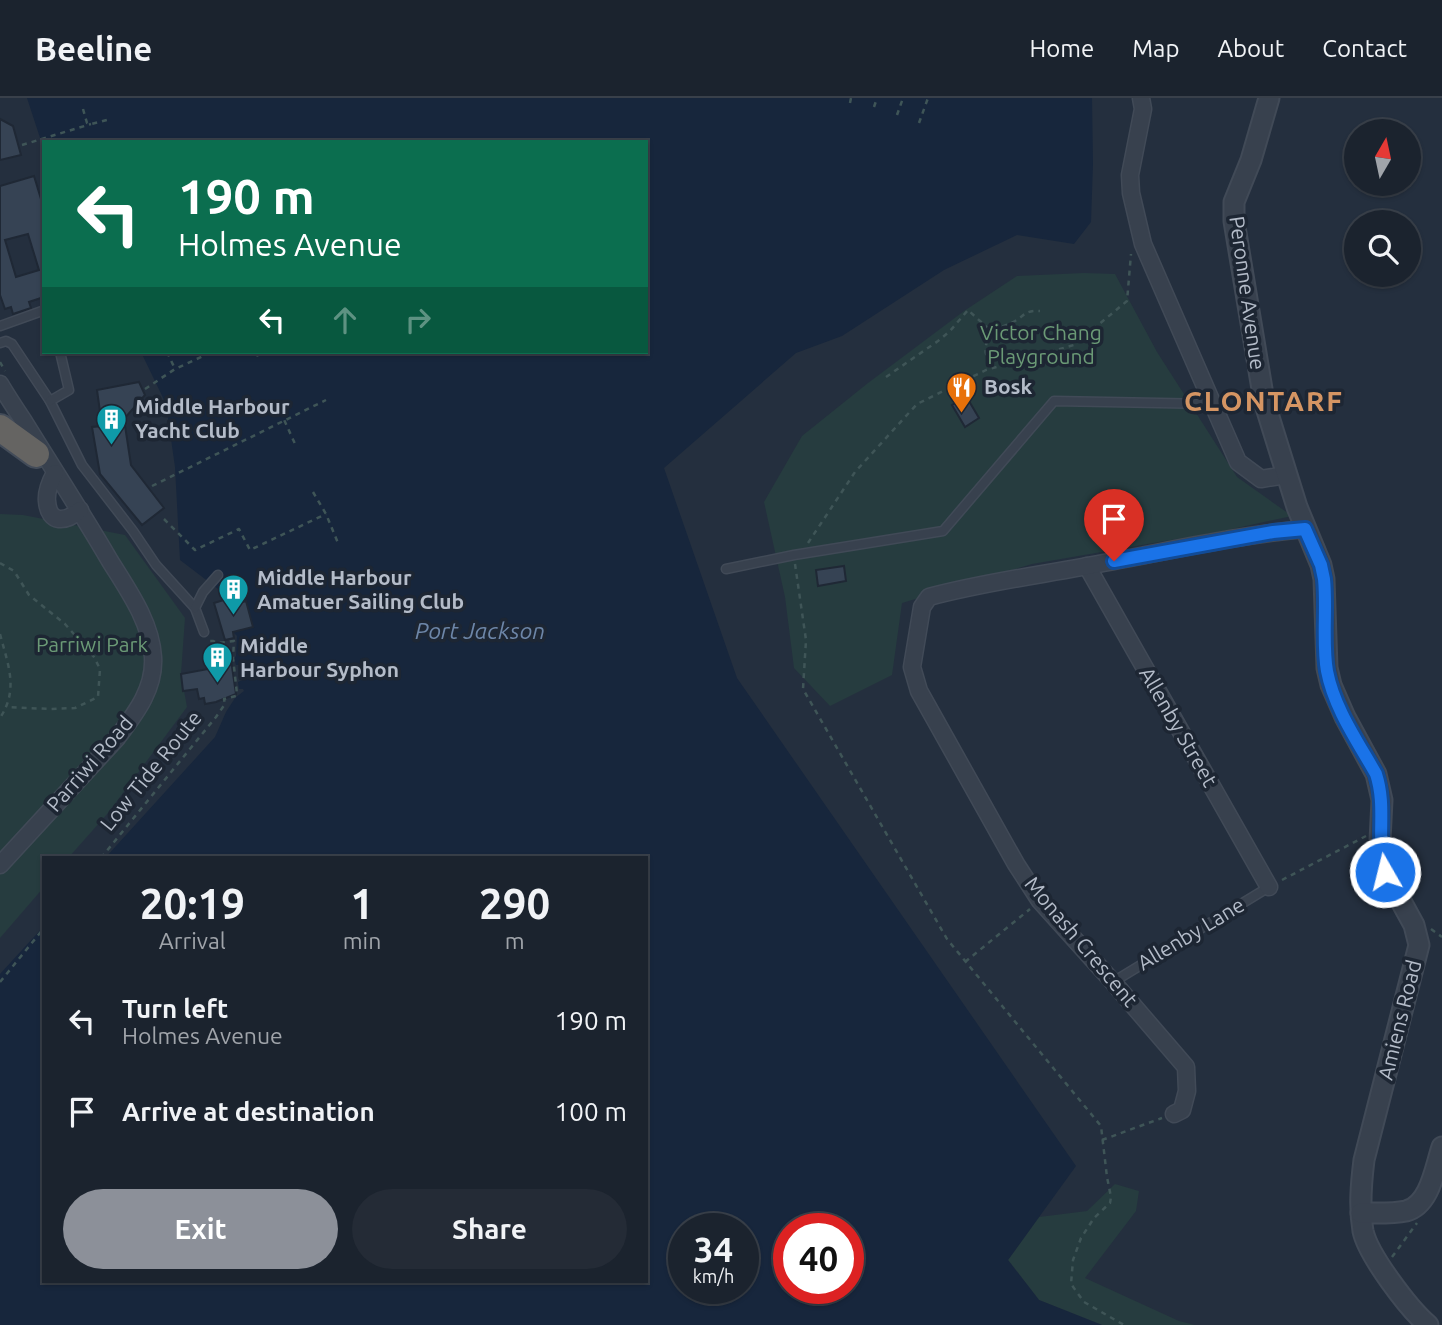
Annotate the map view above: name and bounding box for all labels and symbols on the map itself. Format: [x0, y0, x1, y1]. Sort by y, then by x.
north arrow [1344, 119, 1421, 196]
street label: Peronne Avenue [1225, 214, 1271, 371]
park label: Victor Chang Playground [980, 320, 1102, 368]
restaurant icon: Bosk [944, 370, 978, 414]
place label: Bosk [984, 374, 1032, 398]
district label: CLONTARF [1184, 385, 1344, 416]
place label: Middle Harbour Yacht Club [135, 394, 290, 442]
building icon: Middle Harbour Yacht Club [95, 402, 129, 446]
pin [1084, 489, 1144, 561]
place label: Middle Harbour Amatuer Sailing Club [257, 565, 464, 613]
building icon: Middle Harbour Amatuer Sailing Club [217, 573, 251, 617]
water label: Port Jackson [415, 618, 545, 643]
park label: Parriwi Park [36, 632, 148, 656]
place label: Middle Harbour Syphon [240, 633, 399, 681]
building icon: Middle Harbour Syphon [200, 641, 234, 685]
street label: Allenby Street [1135, 662, 1223, 791]
street label: Low Tide Route [95, 706, 206, 835]
street label: Parriwi Road [41, 711, 137, 816]
position arrow [1348, 835, 1422, 909]
street label: Monash Crescent [1020, 871, 1143, 1011]
street label: Allenby Lane [1133, 892, 1248, 974]
street label: Amiens Road [1373, 957, 1426, 1082]
speed limit sign: 40 [773, 1213, 864, 1304]

